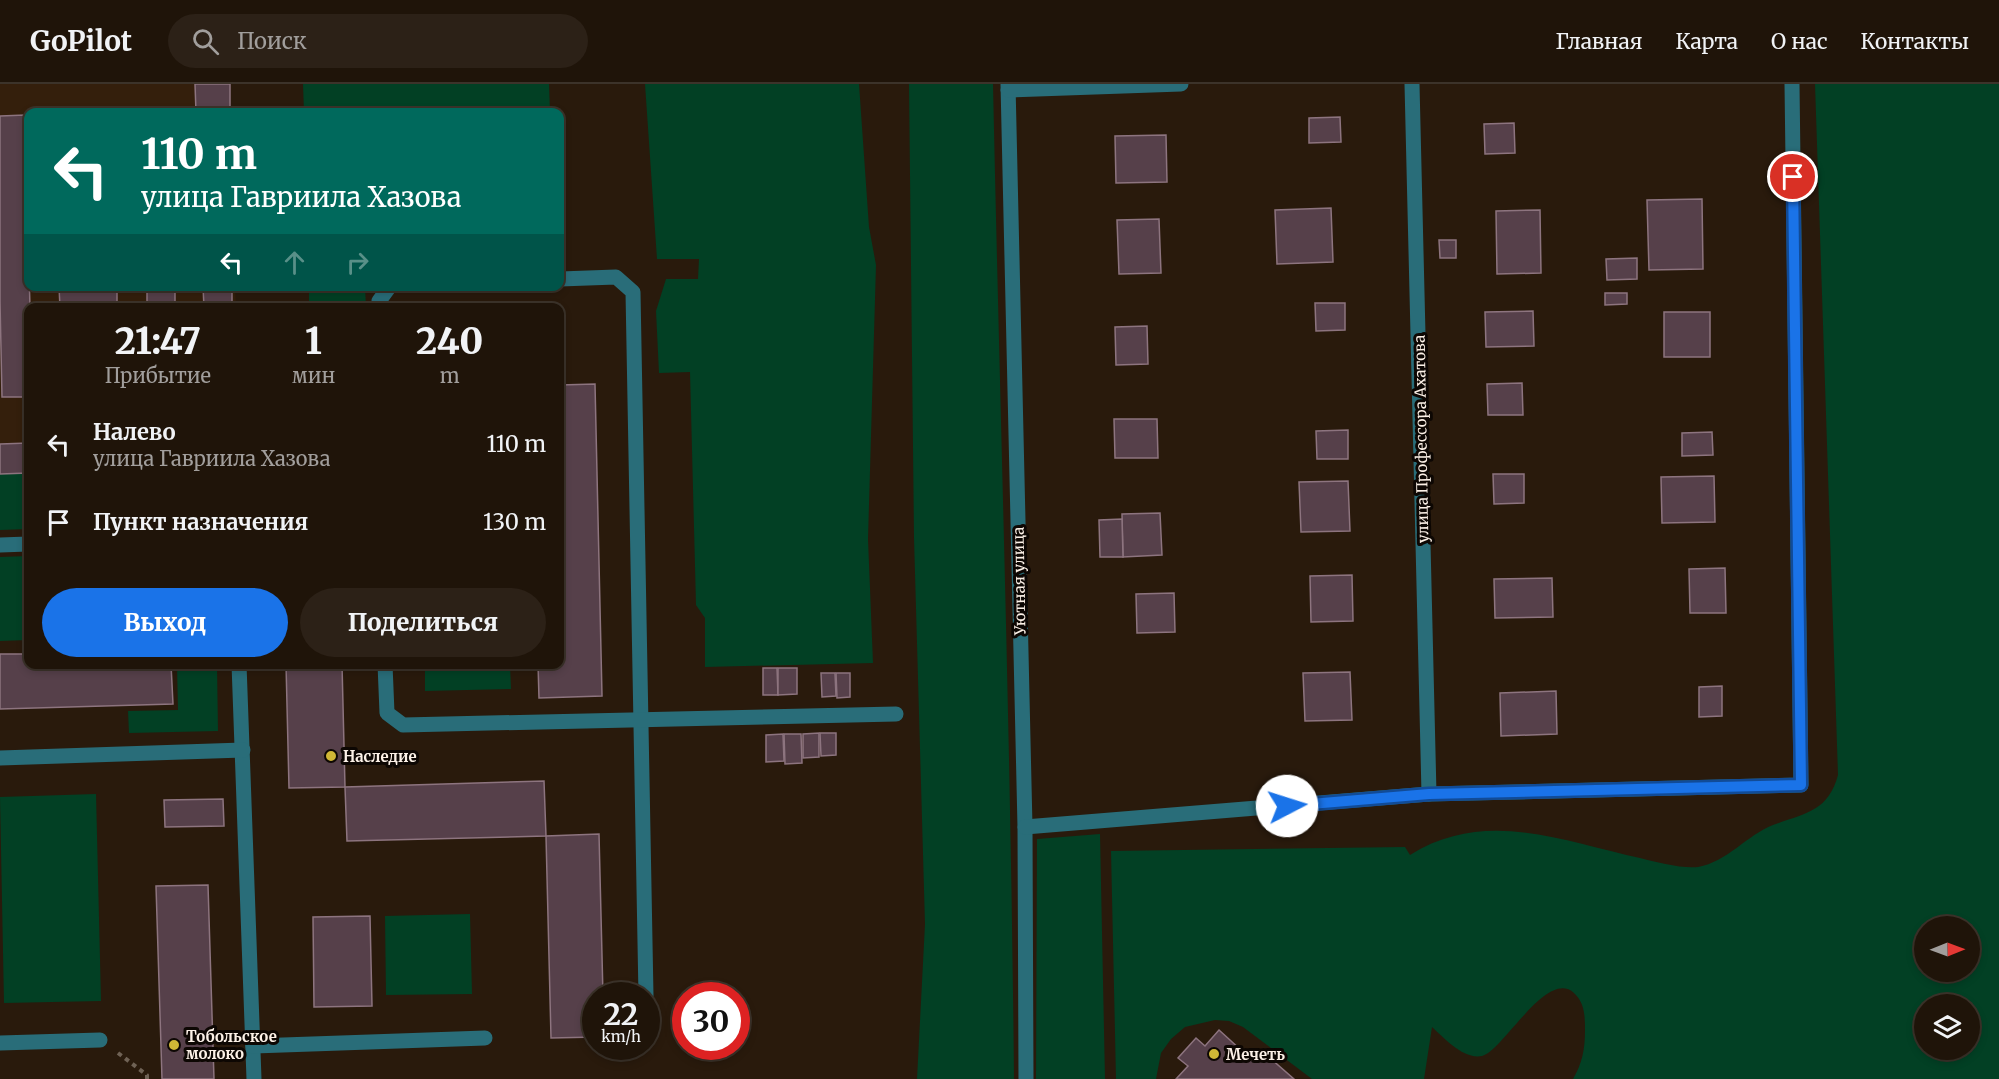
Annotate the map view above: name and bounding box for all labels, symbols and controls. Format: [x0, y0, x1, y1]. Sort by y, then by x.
search box [168, 14, 588, 68]
text: GoPilot [30, 23, 132, 59]
icon: search [189, 25, 222, 58]
text: Поиск [237, 27, 307, 55]
text: Главная [1556, 28, 1643, 55]
text: Карта [1676, 28, 1738, 55]
text: О нас [1771, 28, 1828, 55]
text: Контакты [1861, 28, 1969, 55]
text: 110 m [141, 128, 257, 180]
icon: left [42, 132, 120, 210]
pin [1767, 151, 1818, 202]
icon: arrive [1776, 160, 1809, 193]
text: улица Гавриила Хазова [141, 180, 461, 214]
icon: left [215, 246, 248, 279]
icon: ahead [278, 246, 311, 279]
icon: right [341, 246, 374, 279]
text: 21:47 [115, 319, 201, 364]
text: 1 [305, 319, 322, 364]
text: 240 [416, 319, 483, 364]
street label: улица Профессора Ахатова [1410, 335, 1432, 543]
text: Прибытие [105, 363, 211, 388]
text: мин [292, 363, 335, 388]
text: m [440, 363, 460, 388]
text: Налево [93, 418, 176, 446]
icon: left [42, 428, 75, 461]
text: 110 m [487, 430, 546, 458]
text: улица Гавриила Хазова [93, 446, 330, 471]
icon: arrive [42, 506, 75, 539]
text: Пункт назначения [93, 508, 308, 536]
text: 130 m [483, 508, 546, 536]
street label: Уютная улица [1009, 527, 1029, 636]
button: Выход [42, 588, 288, 657]
button: Поделиться [300, 588, 546, 657]
place label: Наследие [343, 747, 417, 766]
marker: Наследие [324, 749, 338, 763]
position arrow [1255, 774, 1319, 838]
north arrow [1914, 916, 1980, 982]
map controls [1914, 916, 1980, 1060]
speed limit sign: 30 [672, 982, 750, 1060]
button: layers [1914, 994, 1980, 1060]
text: 22 [604, 995, 638, 1033]
place label: Тобольское молоко [186, 1027, 277, 1063]
text: km/h [601, 1027, 641, 1046]
marker: Тобольское молоко [167, 1038, 181, 1052]
place label: Мечеть [1226, 1045, 1285, 1064]
marker: Мечеть [1207, 1047, 1221, 1061]

